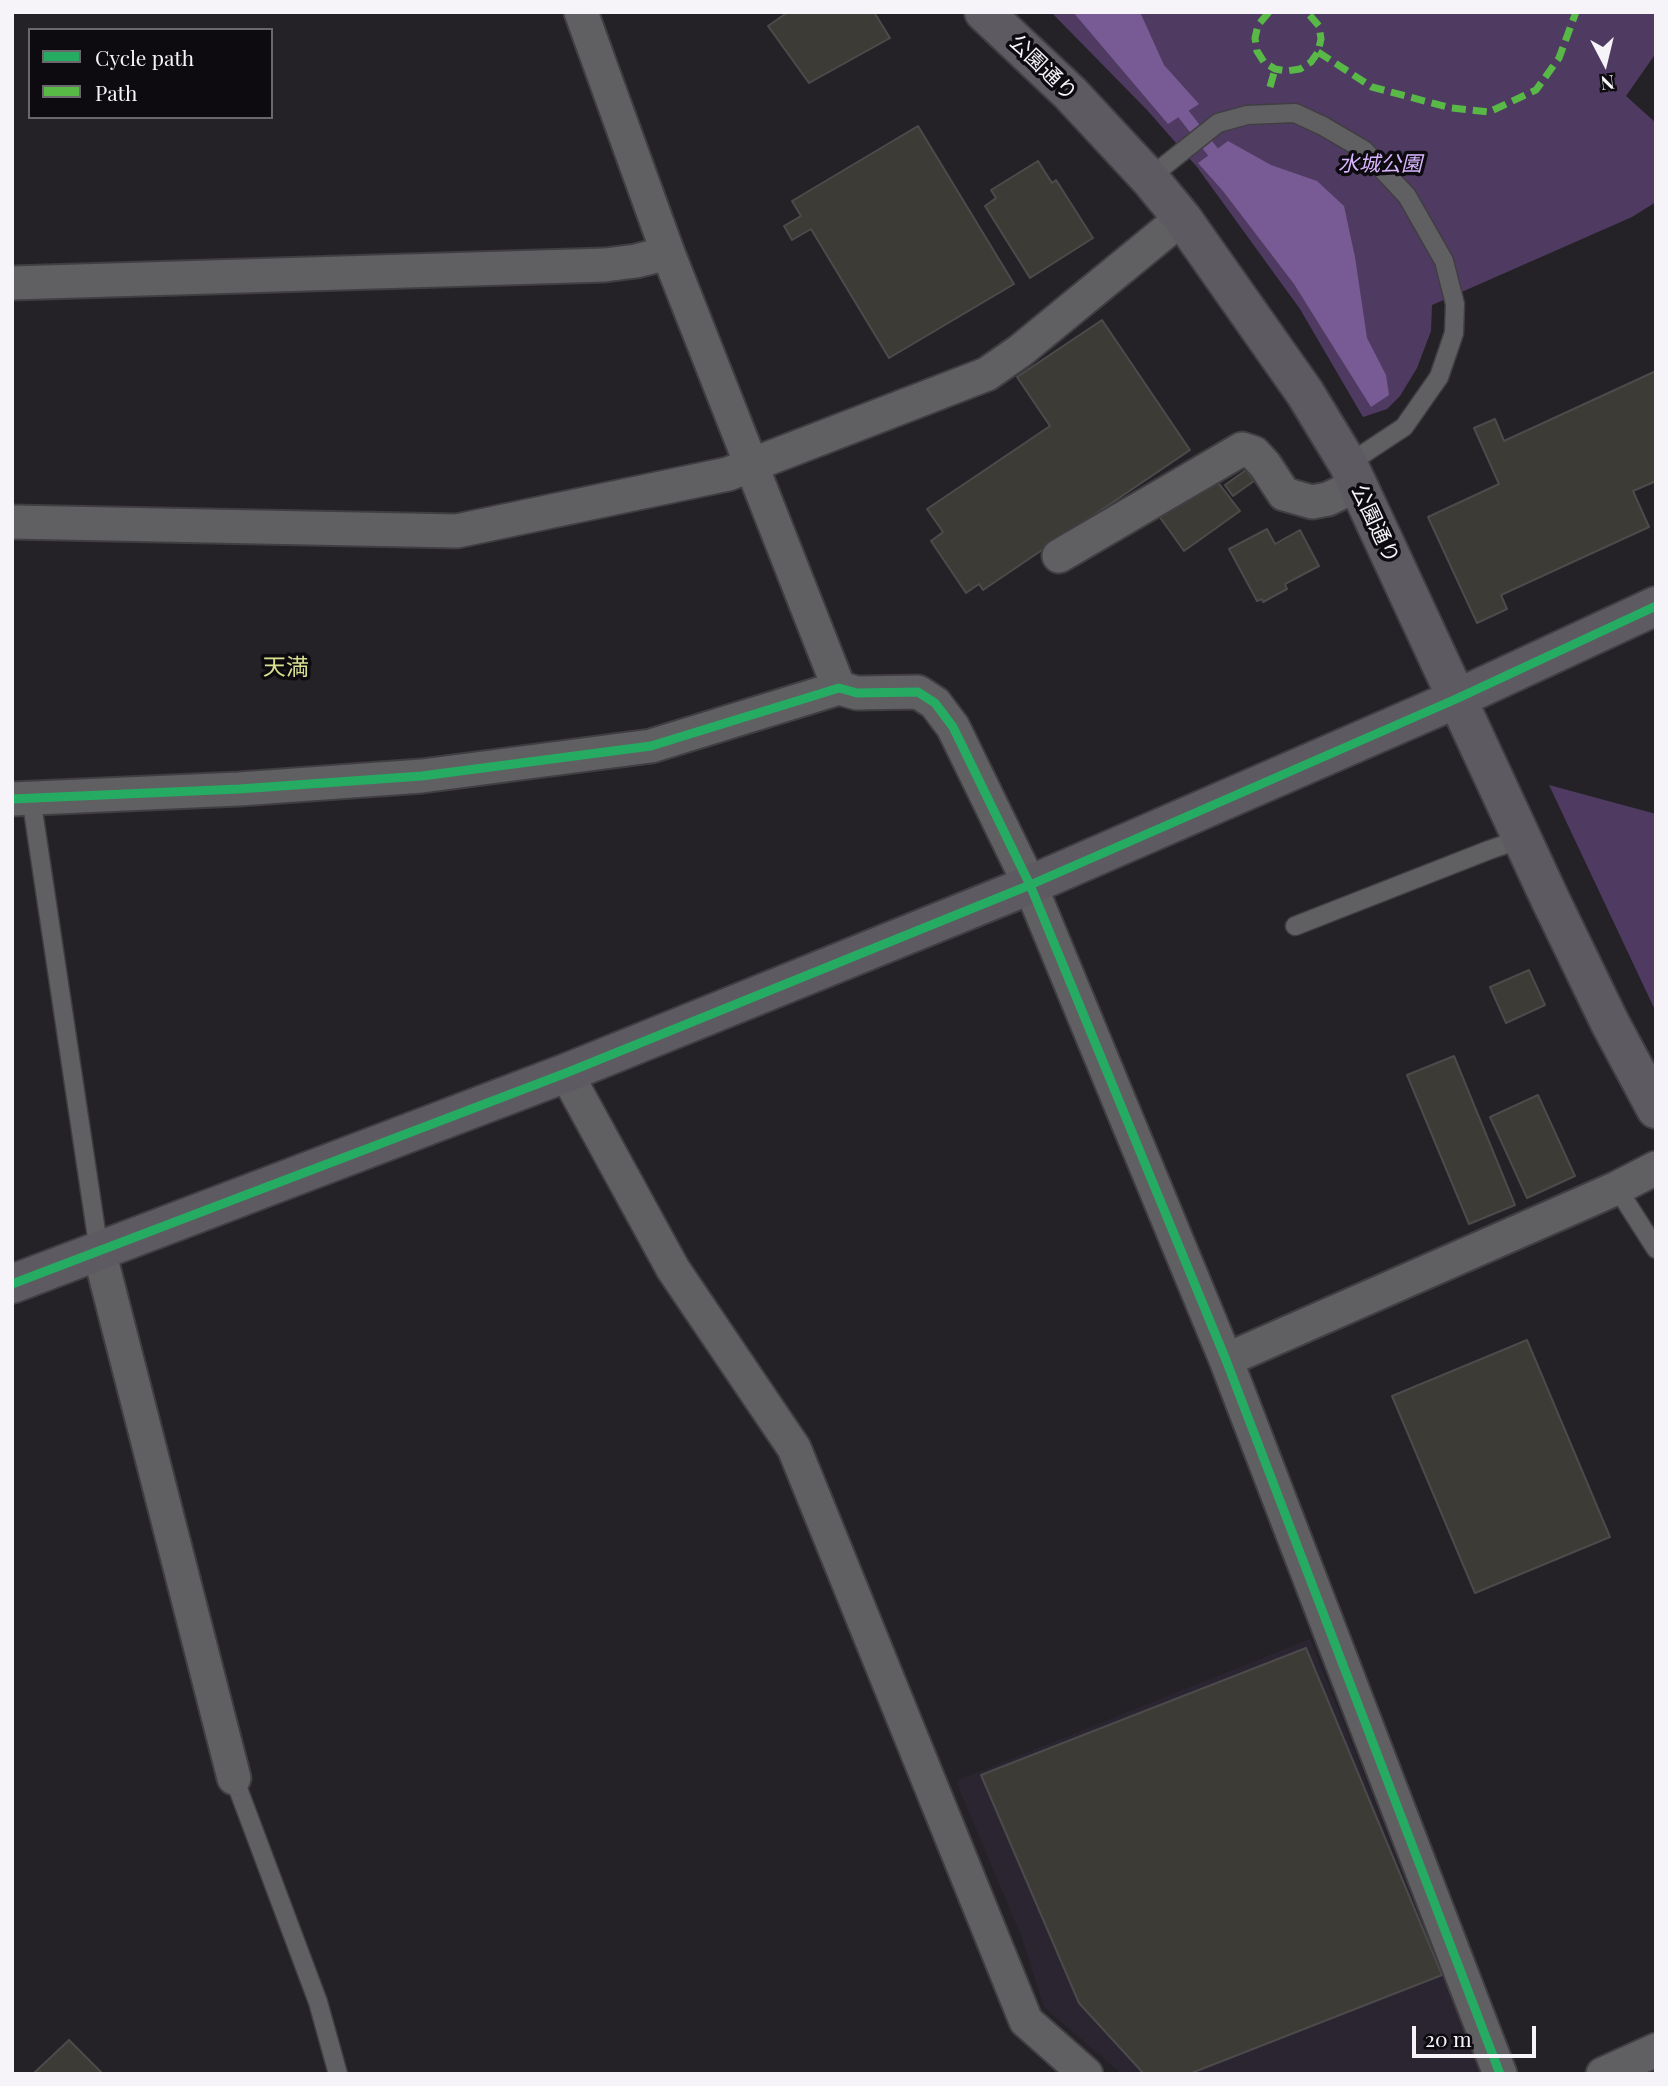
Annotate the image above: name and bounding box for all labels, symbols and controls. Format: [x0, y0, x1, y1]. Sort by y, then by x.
legend [28, 28, 273, 119]
north arrow [1570, 28, 1640, 98]
street label: 公園通り [1004, 30, 1082, 106]
text: Cycle path [95, 43, 194, 71]
text: N [1599, 70, 1616, 98]
text: Path [95, 78, 137, 106]
park label: 水城公園 [1338, 151, 1422, 177]
street label: 公園通り [1346, 481, 1404, 567]
district label: 天満 [263, 654, 309, 682]
scale bar [1416, 2012, 1540, 2056]
text: 20 m [1425, 2024, 1472, 2052]

